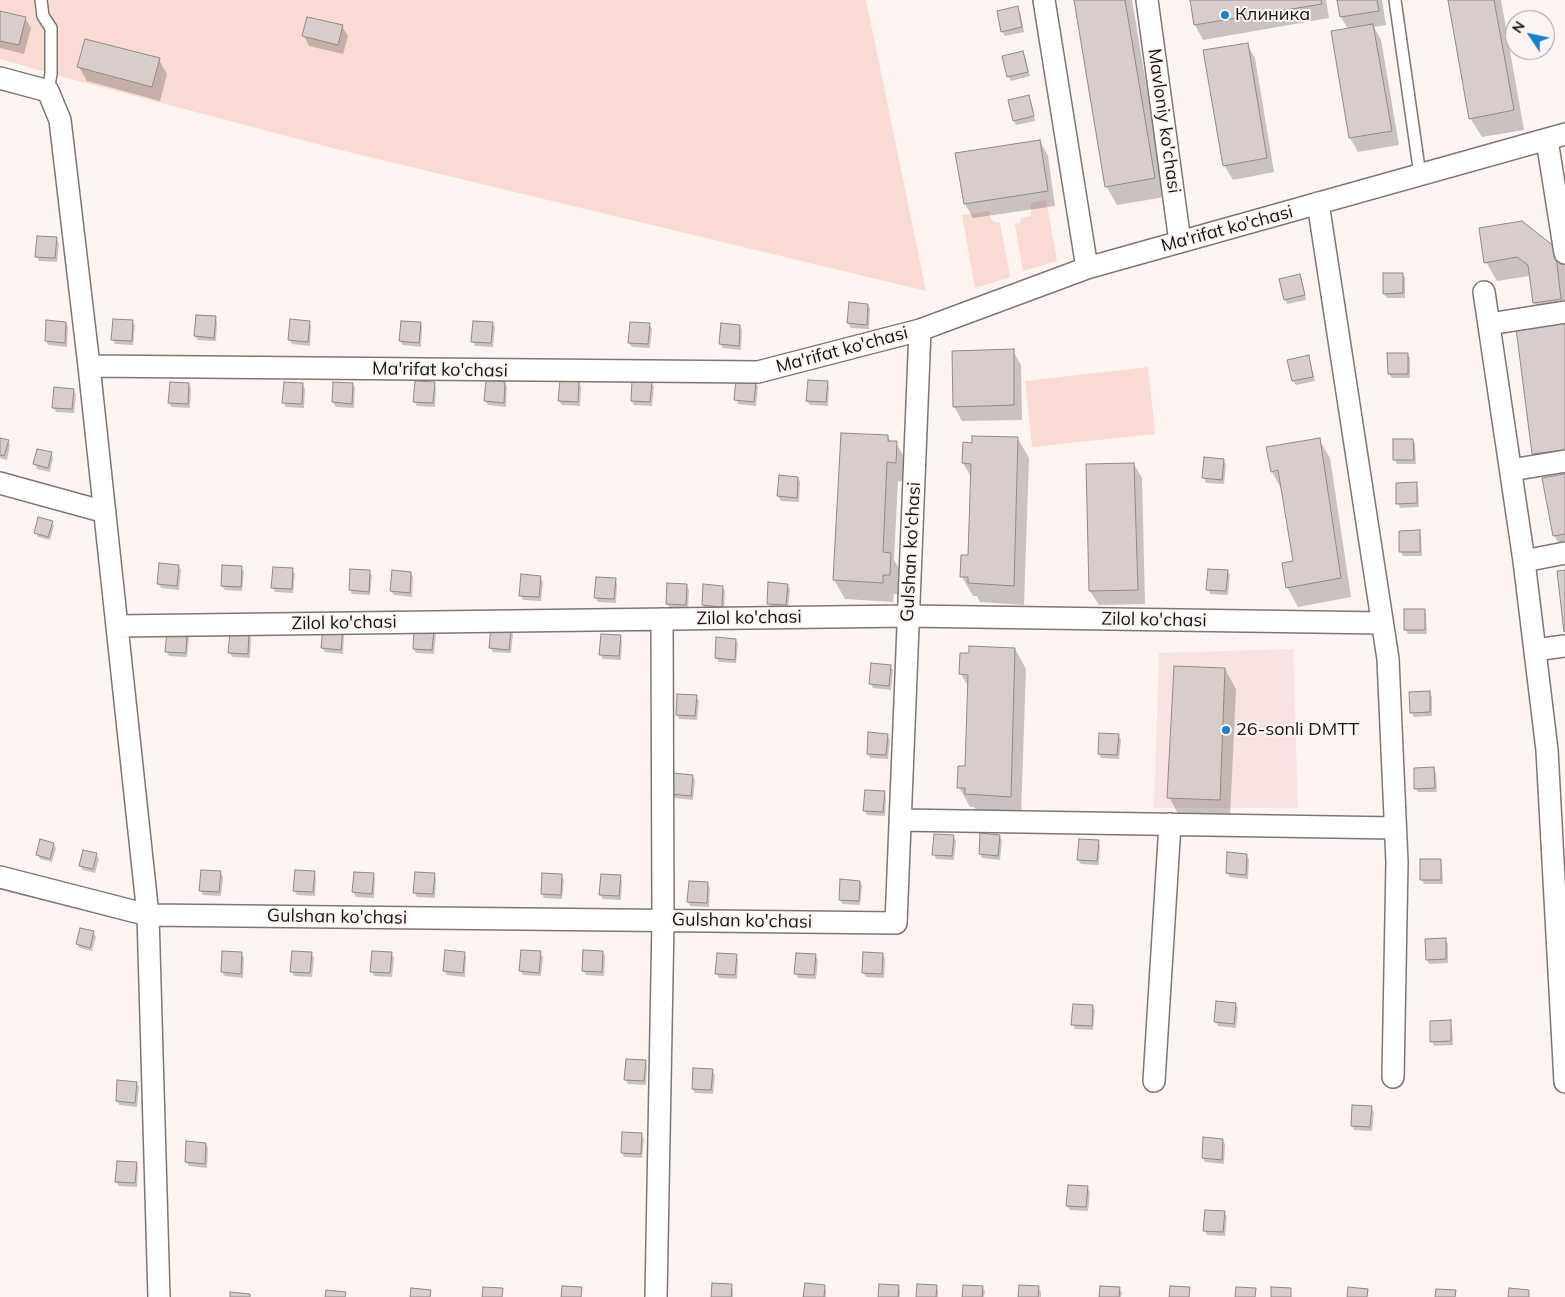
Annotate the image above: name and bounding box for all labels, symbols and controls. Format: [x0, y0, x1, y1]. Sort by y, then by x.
place label: Клиника [1235, 4, 1310, 26]
marker: Клиника [1219, 9, 1231, 21]
north arrow [1505, 10, 1555, 60]
text: N [1508, 18, 1529, 37]
street label: Mavloniy ko'chasi [1143, 47, 1185, 195]
street label: Ma'rifat ko'chasi [1159, 201, 1295, 257]
street label: Ma'rifat ko'chasi [774, 322, 910, 378]
street label: Ma'rifat ko'chasi [372, 358, 508, 382]
street label: Gulshan ko'chasi [897, 481, 925, 623]
street label: Zilol ko'chasi [696, 606, 802, 630]
street label: Zilol ko'chasi [1101, 608, 1207, 632]
street label: Zilol ko'chasi [291, 611, 397, 635]
place label: 26-sonli DMTT [1236, 719, 1359, 741]
marker: 26-sonli DMTT [1220, 724, 1232, 736]
street label: Gulshan ko'chasi [267, 905, 407, 929]
street label: Gulshan ko'chasi [672, 909, 812, 933]

